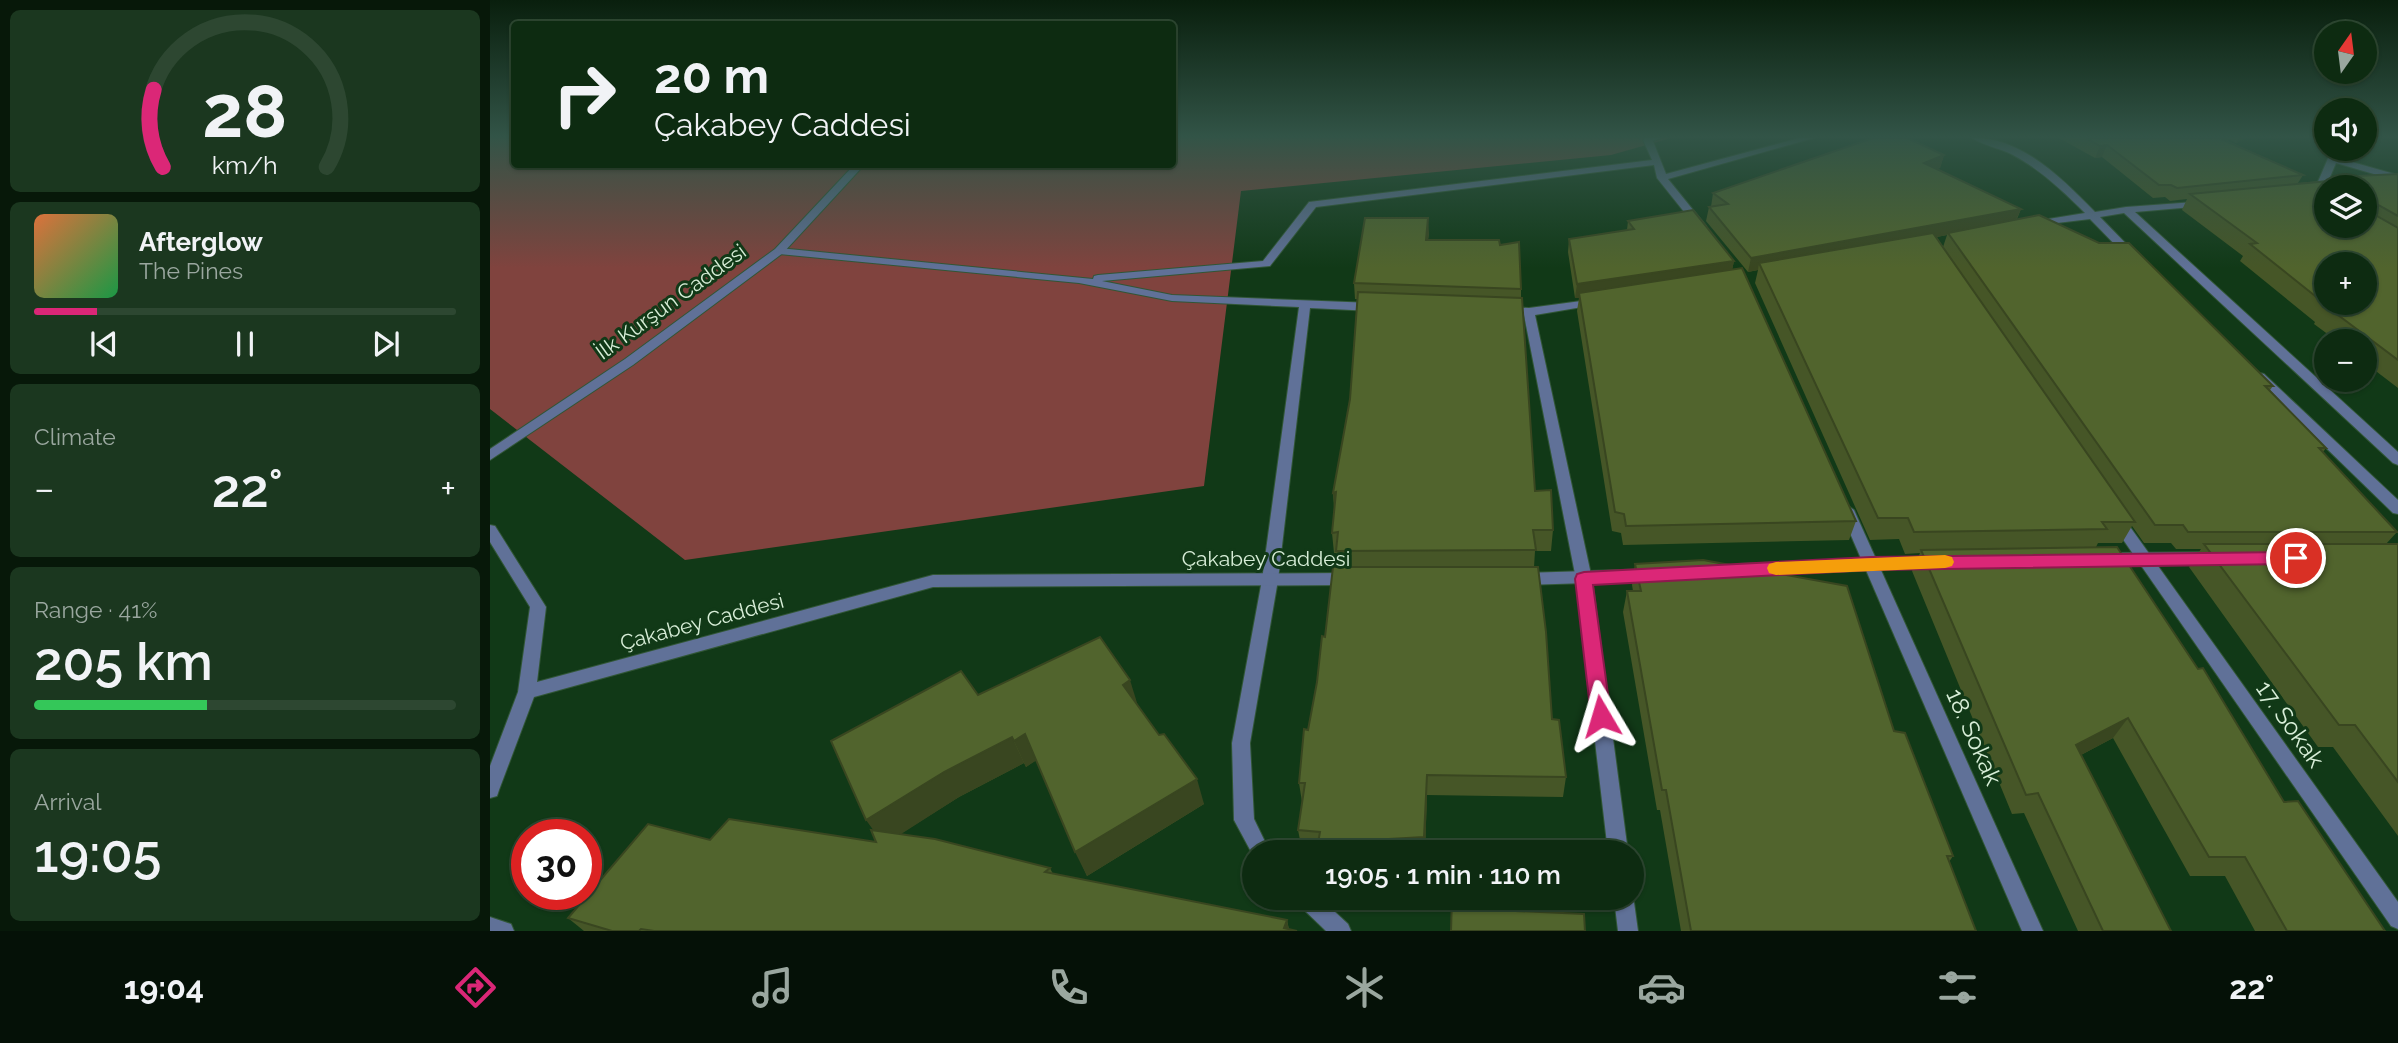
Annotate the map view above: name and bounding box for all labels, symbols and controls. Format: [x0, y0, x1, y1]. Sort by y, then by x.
north arrow [2314, 21, 2376, 84]
map controls [2314, 21, 2377, 392]
text: 20 m [654, 47, 769, 104]
icon: right [539, 49, 630, 140]
text: 28 [202, 69, 288, 154]
button: sound [2314, 98, 2377, 161]
text: Çakabey Caddesi [654, 106, 911, 143]
text: km/h [212, 150, 278, 180]
button: layers [2314, 175, 2377, 238]
text: Afterglow [139, 227, 263, 257]
street label: İlk Kurşun Caddesi [591, 239, 751, 364]
button: + [2314, 252, 2377, 315]
text: The Pines [139, 257, 243, 284]
icon: previous [85, 325, 123, 363]
icon: pause [226, 325, 264, 363]
icon: next [367, 325, 405, 363]
button: − [2314, 329, 2377, 392]
text: Climate [34, 423, 116, 450]
text: 22° [212, 458, 283, 519]
text: − [34, 466, 54, 511]
text: + [440, 466, 456, 511]
pin [2266, 528, 2326, 588]
icon: arrive [2277, 539, 2315, 577]
street label: Çakabey Caddesi [1182, 546, 1350, 571]
street label: Çakabey Caddesi [617, 588, 787, 655]
text: Range · 41% [34, 596, 157, 623]
text: 205 km [34, 631, 213, 692]
street label: 17. Sokak [2250, 675, 2331, 773]
position arrow [1564, 679, 1638, 753]
street label: 18. Sokak [1940, 684, 2009, 790]
text: Arrival [34, 788, 101, 815]
speed limit sign: 30 [511, 819, 602, 910]
text: 19:05 [34, 823, 161, 884]
text: 19:05 · 1 min · 110 m [1325, 860, 1561, 890]
icon: directions [451, 963, 500, 1012]
icon: music [748, 963, 797, 1012]
icon: phone [1044, 963, 1093, 1012]
icon: climate [1340, 963, 1389, 1012]
icon: car [1637, 963, 1686, 1012]
icon: filters [1933, 963, 1982, 1012]
text: 19:04 [124, 969, 204, 1006]
text: 22° [2229, 969, 2274, 1006]

